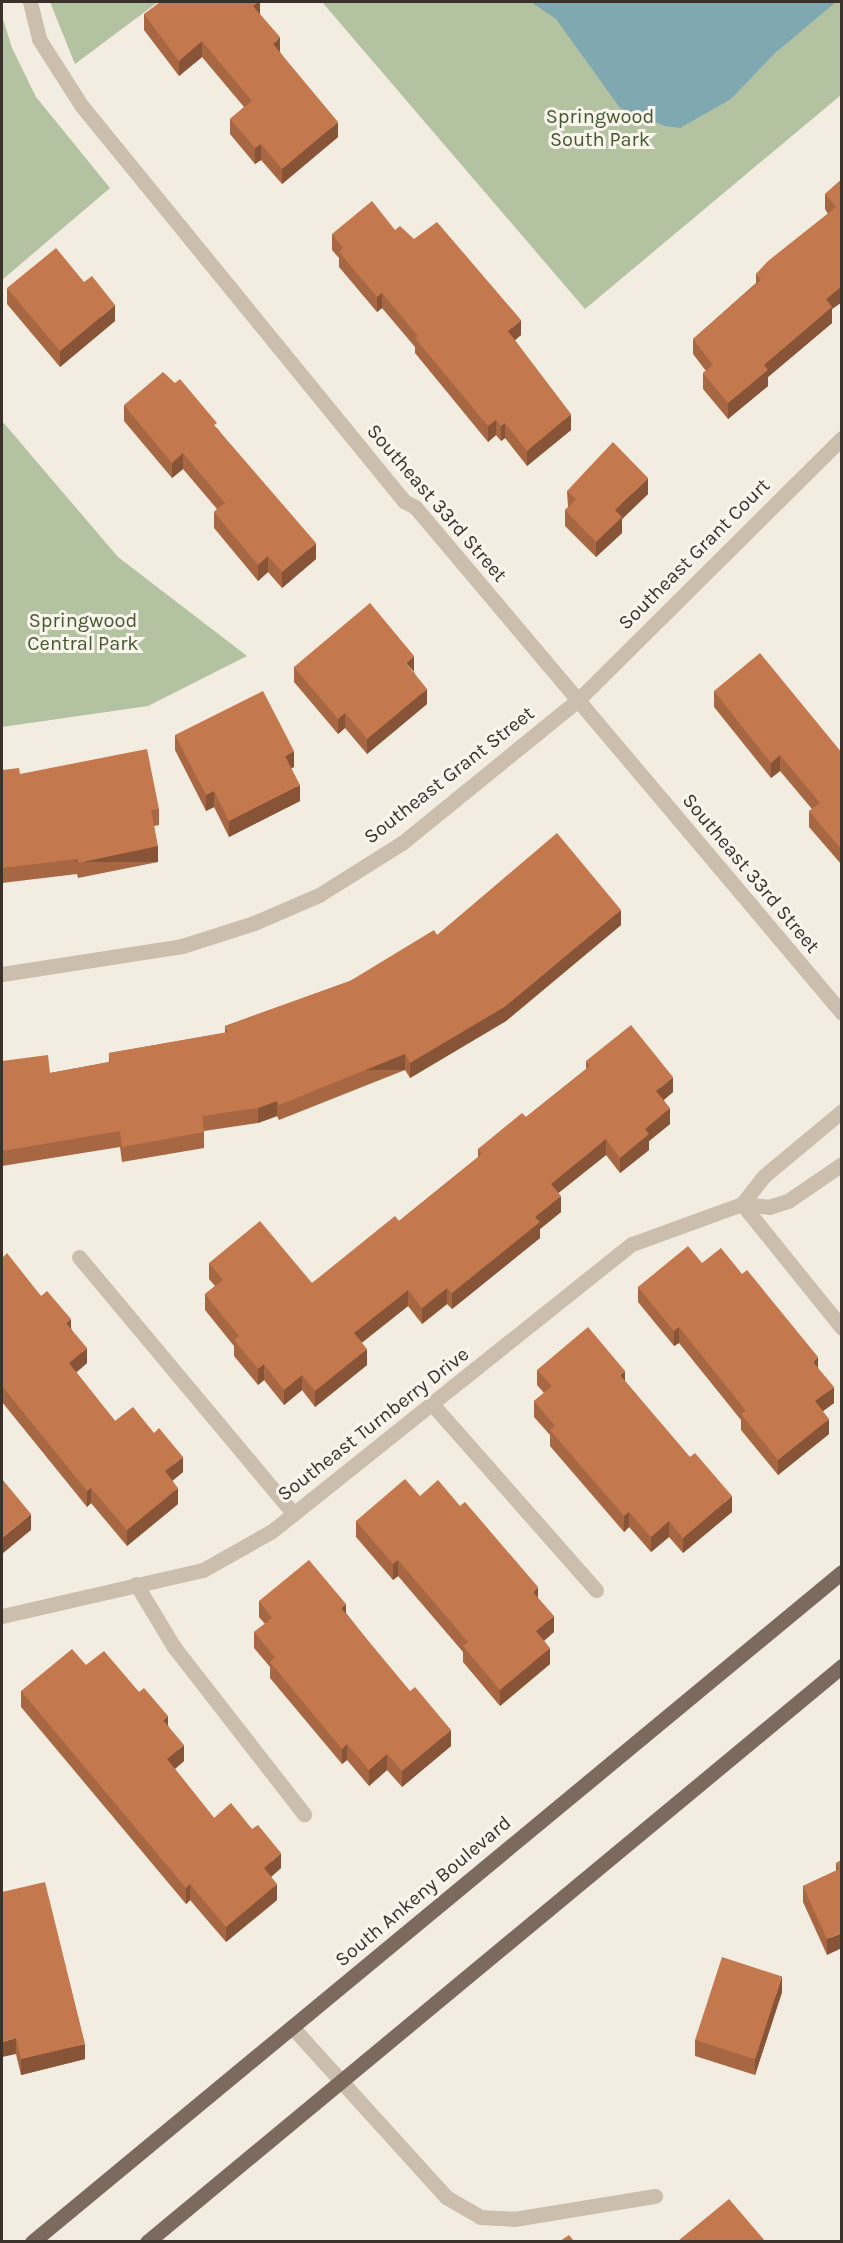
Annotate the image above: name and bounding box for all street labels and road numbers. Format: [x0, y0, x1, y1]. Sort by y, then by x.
street label: Southeast 33rd Street [362, 419, 512, 587]
street label: Southeast Grant Court [613, 473, 775, 635]
street label: Southeast Grant Street [359, 701, 539, 849]
street label: Southeast 33rd Street [677, 788, 825, 958]
street label: Southeast Turnberry Drive [273, 1342, 473, 1506]
street label: South Ankeny Boulevard [330, 1810, 516, 1972]

